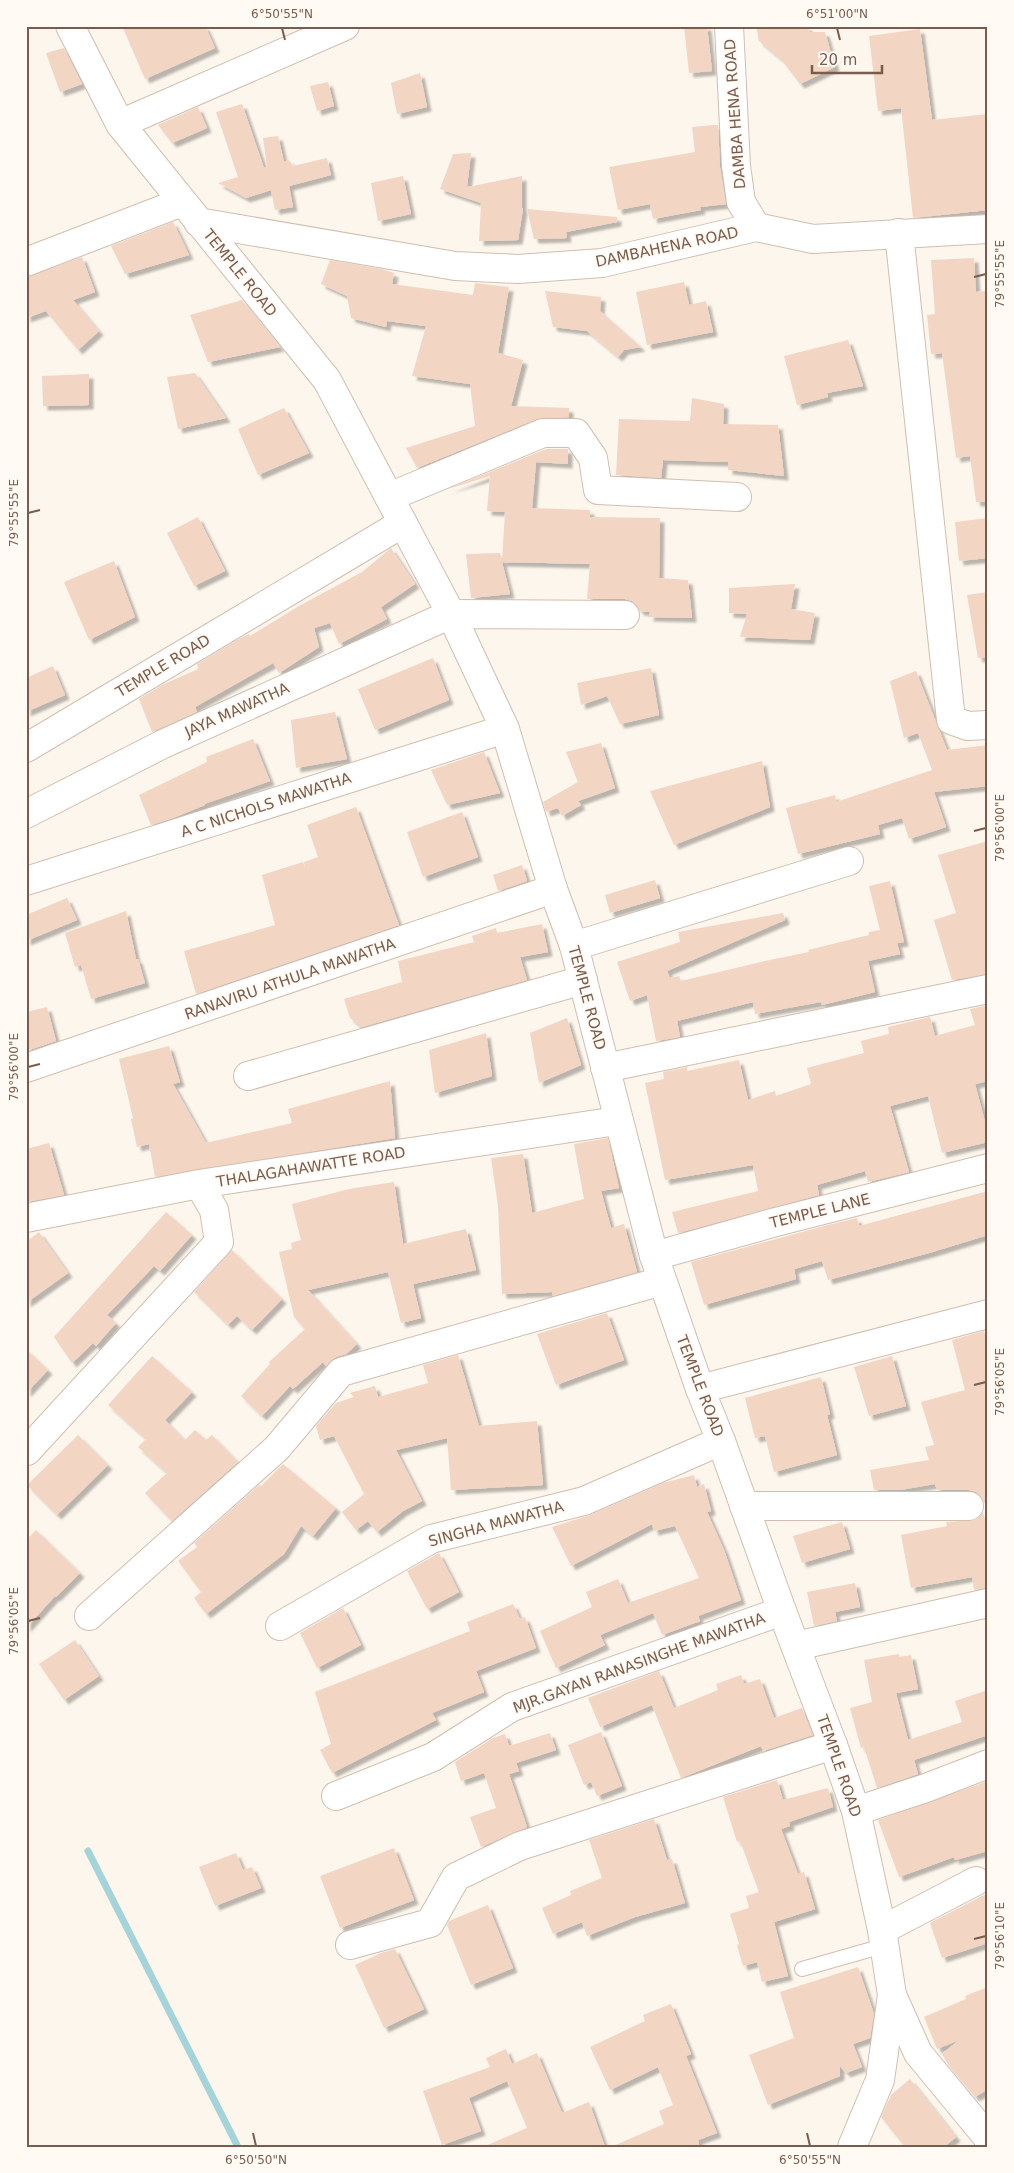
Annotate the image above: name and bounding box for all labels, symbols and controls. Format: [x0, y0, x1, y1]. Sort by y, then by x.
text: 6°50'55"N [251, 7, 313, 21]
text: 6°51'00"N [806, 7, 868, 21]
street label: DAMBA HENA ROAD [721, 38, 749, 190]
scale bar [812, 42, 882, 74]
text: 20 m [819, 51, 857, 69]
street label: DAMBAHENA ROAD [594, 223, 740, 271]
street label: TEMPLE ROAD [199, 225, 281, 320]
text: 79°55'55"E [993, 240, 1007, 308]
text: 79°55'55"E [7, 479, 21, 547]
street label: TEMPLE ROAD [112, 631, 214, 702]
street label: JAYA MAWATHA [181, 679, 293, 742]
street label: A C NICHOLS MAWATHA [178, 769, 354, 841]
text: 79°56'00"E [993, 794, 1007, 862]
street label: RANAVIRU ATHULA MAWATHA [182, 934, 399, 1024]
street label: TEMPLE ROAD [564, 943, 610, 1052]
text: 79°56'00"E [7, 1033, 21, 1101]
street label: THALAGAHAWATTE ROAD [214, 1143, 407, 1191]
street label: TEMPLE LANE [767, 1190, 872, 1232]
street label: TEMPLE ROAD [672, 1332, 728, 1439]
text: 79°56'05"E [993, 1348, 1007, 1416]
street label: SINGHA MAWATHA [426, 1497, 566, 1551]
text: 79°56'05"E [7, 1587, 21, 1655]
street label: MJR.GAYAN RANASINGHE MAWATHA [510, 1609, 768, 1717]
street label: TEMPLE ROAD [813, 1712, 865, 1820]
text: 79°56'10"E [993, 1902, 1007, 1970]
text: 6°50'50"N [225, 2153, 287, 2167]
text: 6°50'55"N [779, 2153, 841, 2167]

